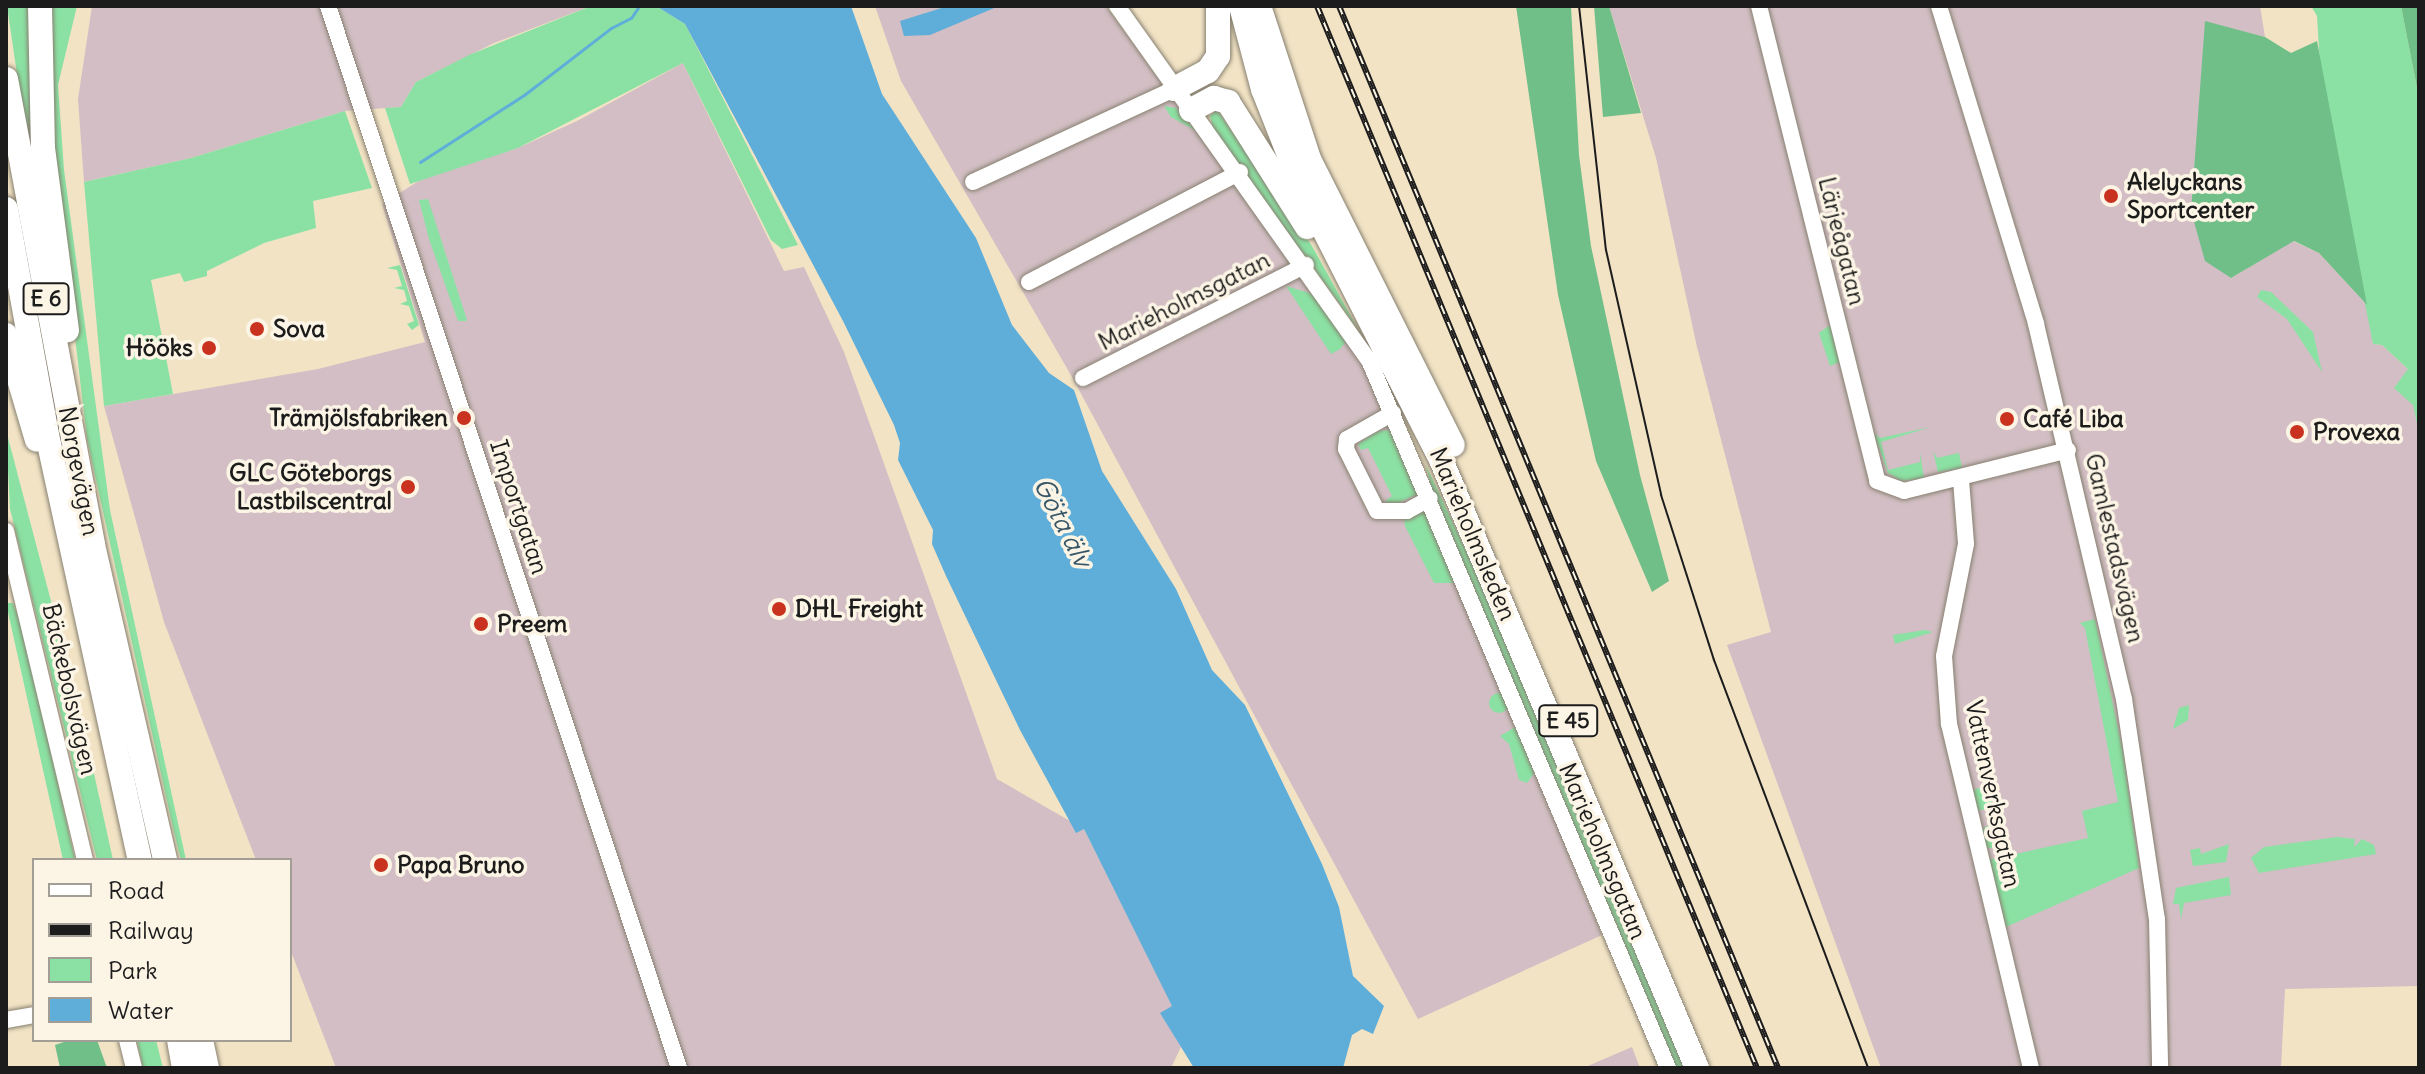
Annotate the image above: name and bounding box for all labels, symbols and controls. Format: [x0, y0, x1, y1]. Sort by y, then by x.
place label: Alelyckans Sportcenter [2127, 168, 2254, 224]
street label: Lärjeågatan [1812, 174, 1872, 308]
marker: Alelyckans Sportcenter [2102, 187, 2120, 205]
street label: Marieholmsgatan [1093, 245, 1275, 357]
road number: E 6 [22, 281, 70, 317]
place label: Sova [273, 315, 325, 343]
marker: Sova [248, 320, 266, 338]
place label: Hööks [126, 334, 193, 362]
marker: Hööks [200, 339, 218, 357]
street label: Norgevägen [52, 404, 106, 538]
place label: Trämjölsfabriken [269, 404, 448, 432]
place label: Café Liba [2023, 405, 2124, 433]
marker: Trämjölsfabriken [455, 409, 473, 427]
marker: Café Liba [1998, 410, 2016, 428]
place label: Provexa [2313, 418, 2400, 446]
marker: Provexa [2288, 423, 2306, 441]
street label: Importgatan [484, 436, 554, 578]
street label: Marieholmsleden [1424, 443, 1522, 625]
street label: Gamlestadsvägen [2079, 451, 2151, 645]
place label: GLC Göteborgs Lastbilscentral [229, 459, 392, 515]
water label: Göta älv [1027, 472, 1099, 572]
marker: GLC Göteborgs Lastbilscentral [399, 478, 417, 496]
place label: DHL Freight [795, 595, 923, 623]
marker: DHL Freight [770, 600, 788, 618]
street label: Bäckebolsvägen [36, 601, 104, 777]
place label: Preem [497, 610, 567, 638]
marker: Preem [472, 615, 490, 633]
street label: Vattenverksgatan [1959, 698, 2027, 890]
road number: E 45 [1538, 703, 1598, 739]
street label: Marieholmsgatan [1553, 759, 1653, 943]
place label: Papa Bruno [397, 851, 525, 879]
marker: Papa Bruno [372, 856, 390, 874]
legend [32, 858, 292, 1042]
text: Road [108, 875, 164, 905]
text: Railway [108, 915, 194, 945]
text: Park [108, 955, 158, 985]
text: Water [108, 995, 173, 1025]

